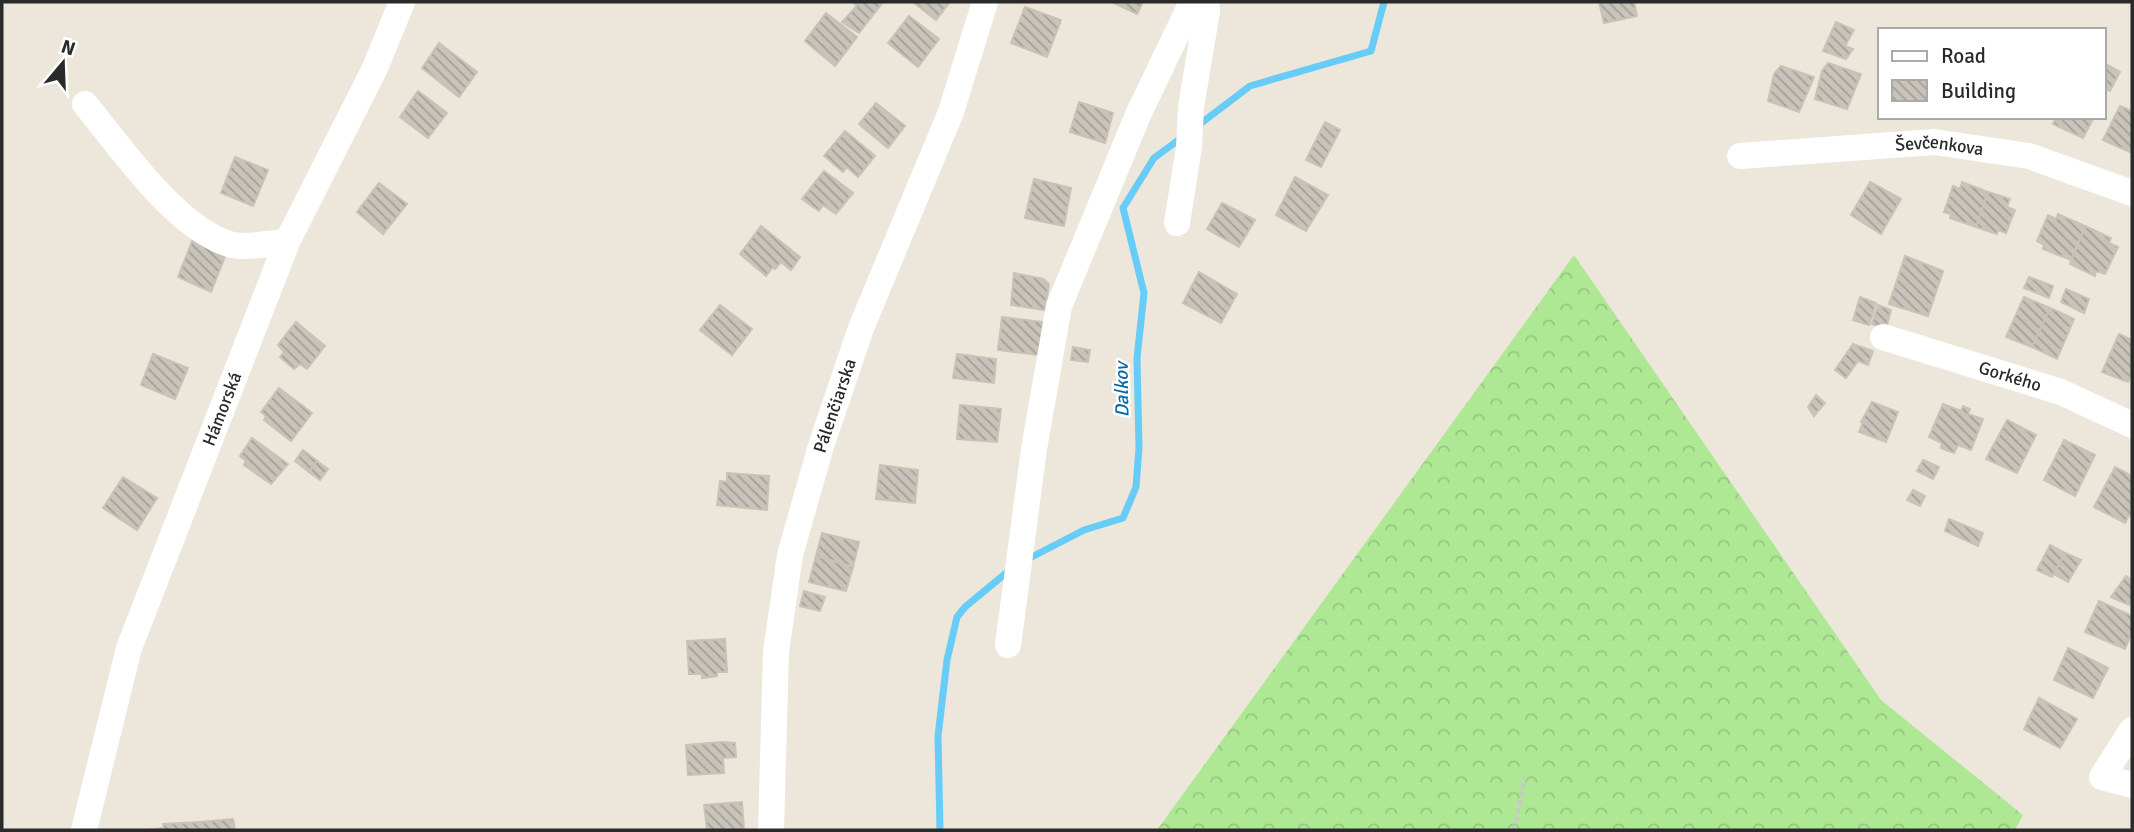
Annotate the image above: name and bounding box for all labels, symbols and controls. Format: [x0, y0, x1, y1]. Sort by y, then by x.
north arrow [28, 28, 98, 98]
legend [1878, 28, 2106, 119]
text: N [58, 34, 78, 61]
text: Road [1941, 43, 1986, 69]
text: Building [1941, 78, 2016, 104]
street label: Ševčenkova [1894, 131, 1985, 160]
street label: Pálenčiarska [809, 356, 861, 455]
street label: Gorkého [1976, 356, 2044, 396]
water label: Dalkov [1109, 360, 1134, 418]
street label: Hámorská [198, 369, 246, 449]

